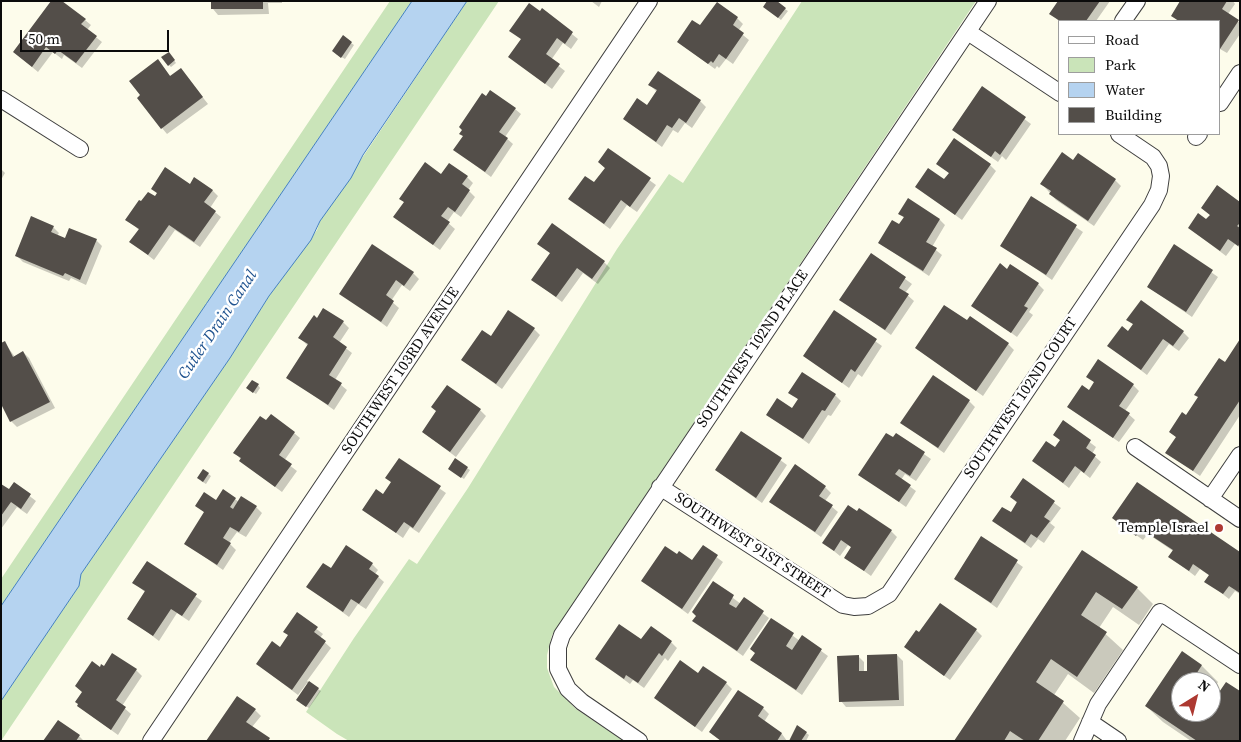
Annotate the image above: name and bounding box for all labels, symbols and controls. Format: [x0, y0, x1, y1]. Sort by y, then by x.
scale bar [22, 20, 171, 52]
legend [1058, 20, 1221, 135]
text: 50 m [28, 28, 60, 49]
text: Road [1105, 29, 1139, 50]
text: Park [1105, 54, 1136, 75]
text: Water [1105, 79, 1145, 100]
text: Building [1105, 104, 1162, 125]
water label: Cutler Drain Canal [174, 267, 262, 383]
street label: SOUTHWEST 102ND PLACE [693, 267, 813, 431]
street label: SOUTHWEST 103RD AVENUE [338, 284, 464, 458]
street label: SOUTHWEST 102ND COURT [961, 314, 1081, 482]
street label: SOUTHWEST 91ST STREET [671, 489, 833, 603]
place label: Temple Israel [1118, 519, 1209, 537]
marker: Temple Israel [1213, 522, 1225, 534]
north arrow [1171, 672, 1221, 722]
text: N [1194, 675, 1214, 697]

